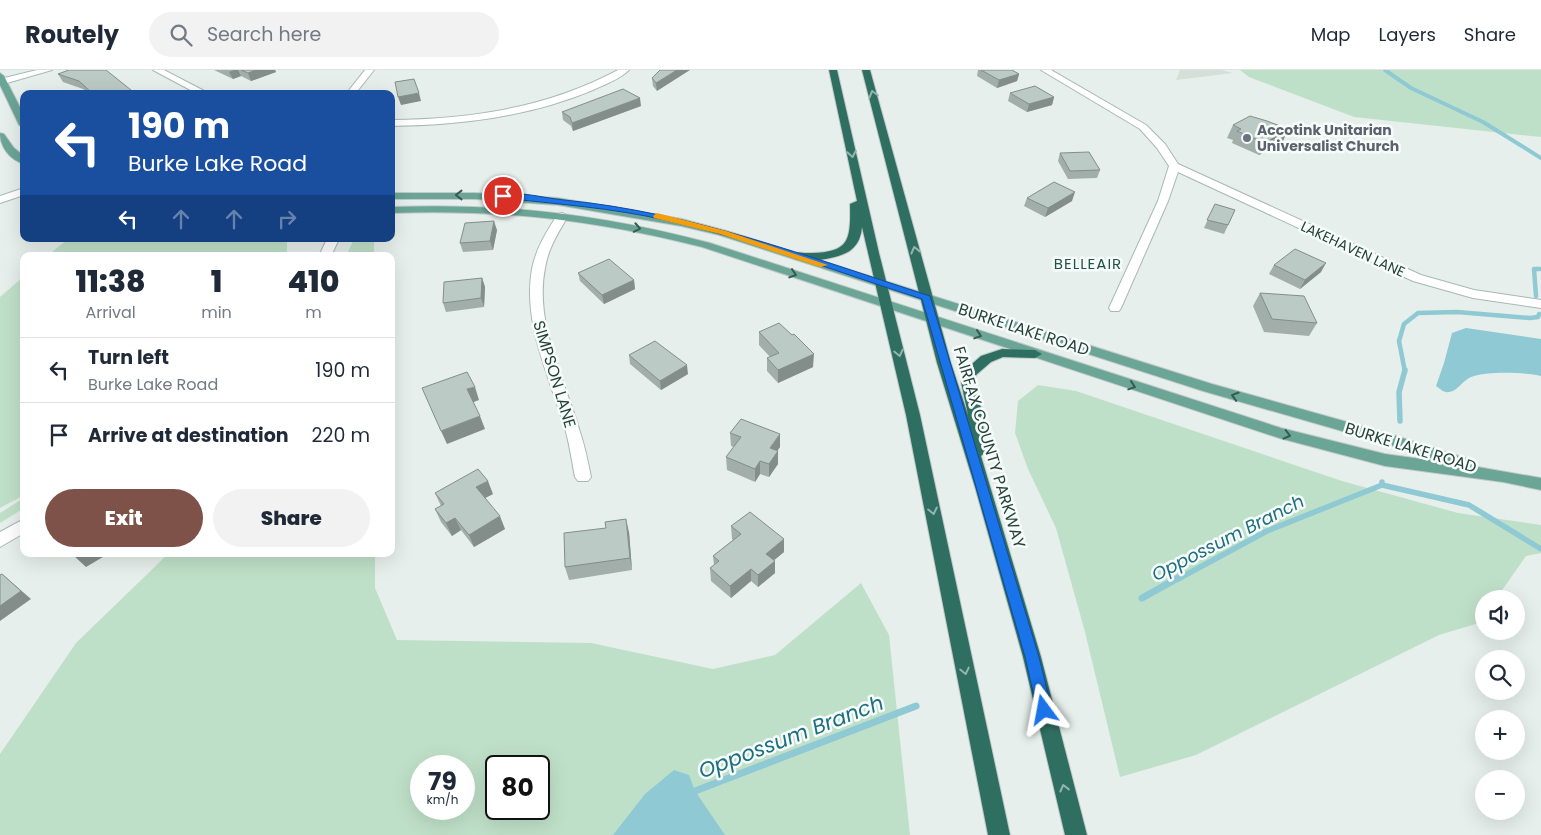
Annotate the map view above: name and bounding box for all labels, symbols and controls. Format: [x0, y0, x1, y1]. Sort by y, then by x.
search box [149, 12, 499, 57]
text: Routely [25, 18, 119, 51]
icon: search [167, 21, 195, 49]
text: Search here [207, 21, 321, 48]
text: Map [1311, 22, 1351, 47]
text: Layers [1379, 22, 1436, 47]
text: Share [1464, 22, 1516, 47]
one-way arrow [868, 90, 878, 98]
text: 190 m [128, 101, 230, 150]
icon: left [45, 110, 110, 175]
place label: Accotink Unitarian Universalist Church [1257, 120, 1399, 156]
marker: Accotink Unitarian Universalist Church [1241, 132, 1253, 144]
text: Burke Lake Road [128, 148, 307, 179]
one-way arrow [846, 150, 856, 158]
pin [482, 175, 524, 217]
icon: arrive [489, 182, 517, 210]
one-way arrow [455, 190, 462, 200]
icon: left [114, 205, 142, 233]
icon: ahead [167, 205, 195, 233]
icon: ahead [220, 205, 248, 233]
icon: right [273, 205, 301, 233]
street label: LAKEHAVEN LANE [1298, 216, 1408, 282]
one-way arrow [633, 222, 642, 233]
one-way arrow [910, 246, 921, 255]
district label: BELLEAIR [1054, 253, 1122, 274]
text: 11:38 [76, 260, 146, 303]
text: 1 [211, 260, 222, 303]
text: 410 [287, 260, 339, 303]
one-way arrow [788, 268, 797, 278]
street label: BURKE LAKE ROAD [955, 297, 1092, 362]
text: Arrival [85, 301, 136, 324]
text: min [201, 301, 232, 324]
text: m [305, 301, 322, 324]
street label: SIMPSON LANE [527, 318, 582, 431]
one-way arrow [973, 329, 982, 339]
street label: FAIRFAX COUNTY PARKWAY [948, 343, 1031, 552]
text: Turn left [88, 344, 169, 371]
one-way arrow [893, 348, 904, 357]
icon: left [45, 356, 73, 384]
text: 190 m [315, 357, 370, 384]
text: Burke Lake Road [88, 373, 218, 396]
one-way arrow [1128, 380, 1136, 390]
one-way arrow [1232, 392, 1240, 402]
street label: BURKE LAKE ROAD [1342, 417, 1480, 478]
icon: arrive [45, 421, 73, 449]
text: Arrive at destination [88, 422, 289, 449]
text: 220 m [312, 422, 370, 449]
one-way arrow [1283, 429, 1292, 440]
water label: Oppossum Branch [1147, 488, 1308, 587]
button: Exit [45, 489, 203, 547]
button: Share [213, 489, 370, 547]
one-way arrow [927, 507, 938, 516]
map controls [1475, 590, 1525, 820]
button: sound [1475, 590, 1525, 640]
button: search [1475, 650, 1525, 700]
one-way arrow [960, 666, 970, 675]
position arrow [1017, 683, 1069, 735]
water label: Oppossum Branch [694, 688, 888, 785]
button: + [1475, 710, 1525, 760]
speed limit sign: 80 [485, 755, 550, 820]
text: 79 [428, 764, 457, 799]
button: − [1475, 770, 1525, 820]
one-way arrow [1059, 783, 1070, 792]
text: km/h [427, 791, 458, 808]

